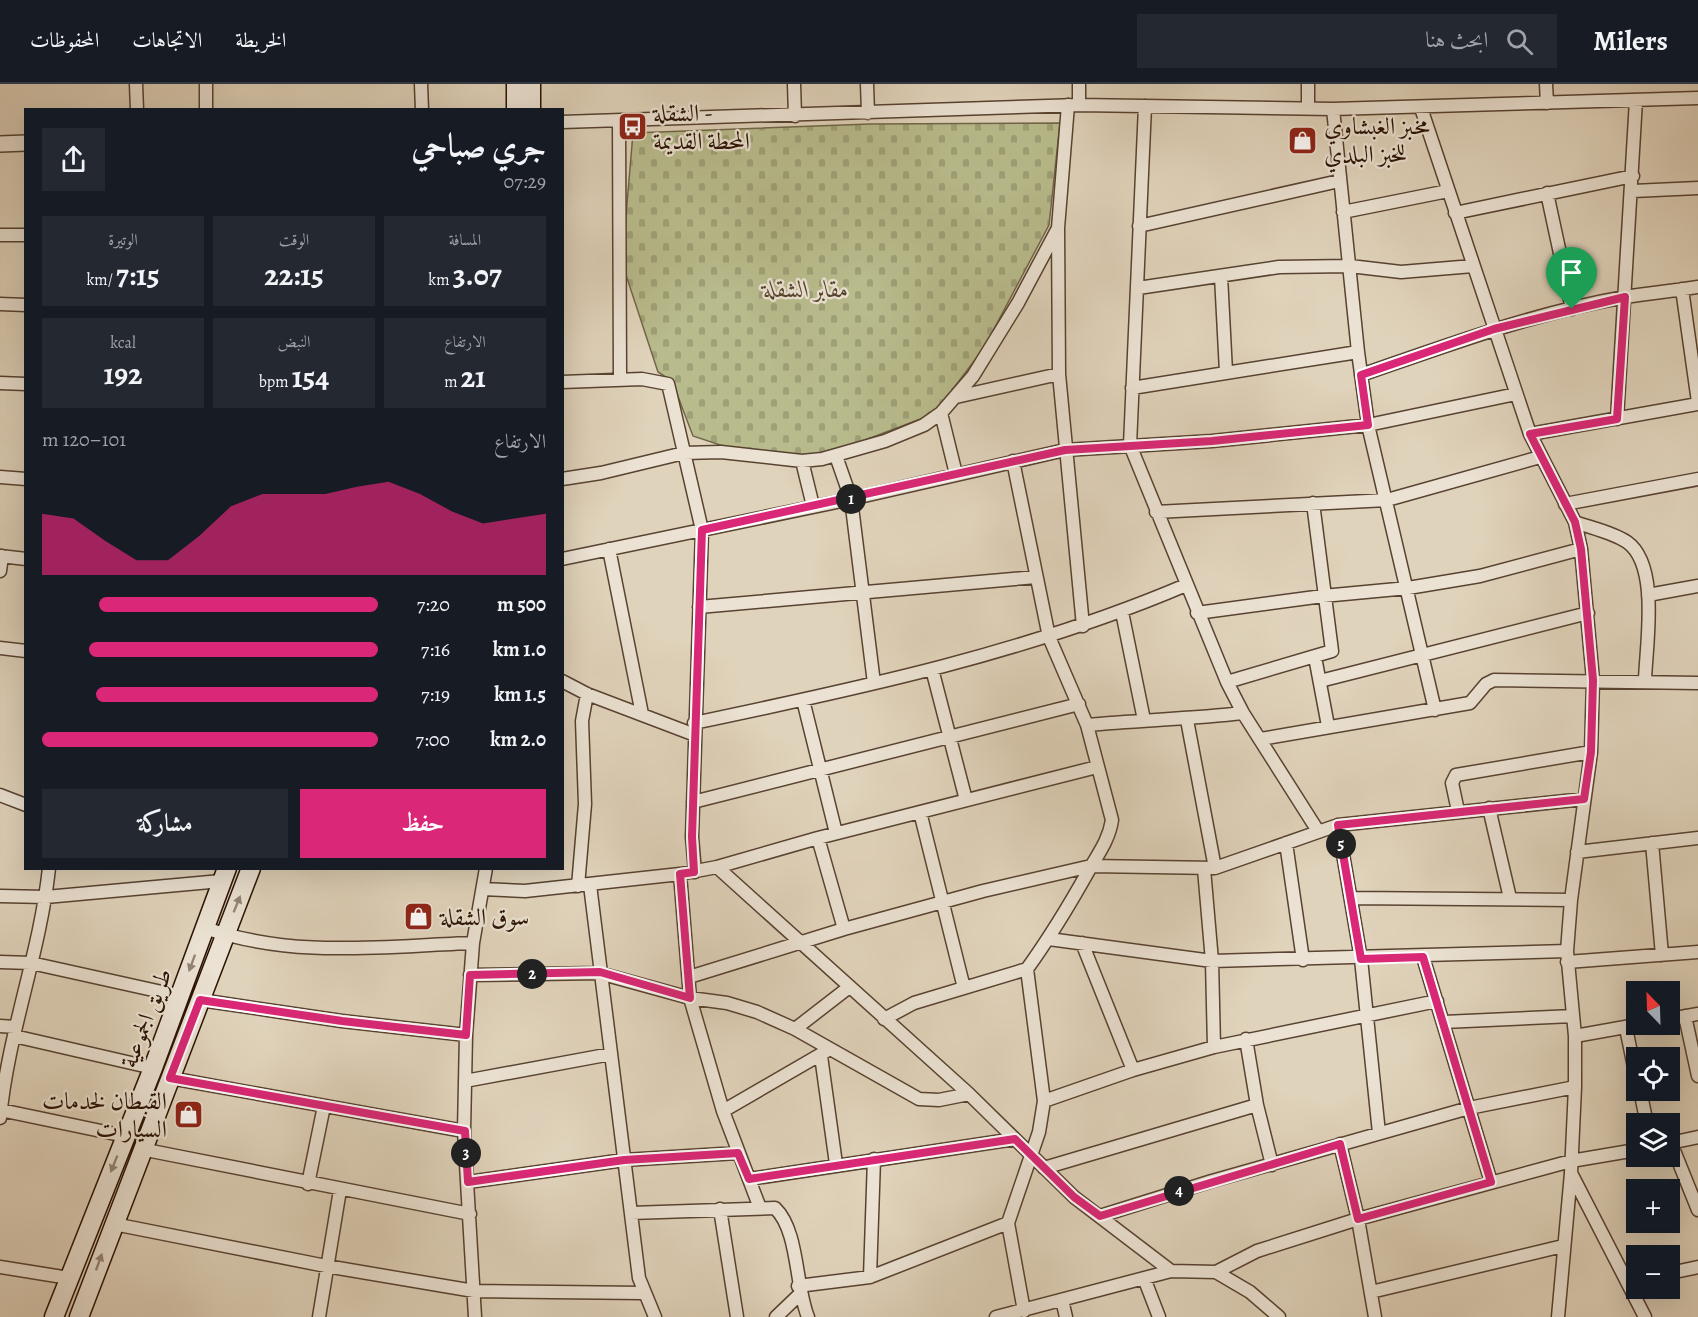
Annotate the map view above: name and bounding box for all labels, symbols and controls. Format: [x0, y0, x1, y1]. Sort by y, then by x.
search box [1137, 14, 1557, 68]
text: Milers [1593, 22, 1668, 60]
text: ابحث هنا [1425, 25, 1488, 55]
icon: search [1503, 25, 1536, 58]
text: المحفوظات [30, 26, 99, 54]
text: الاتجاهات [132, 26, 202, 54]
text: الخريطة [235, 26, 286, 54]
place label: الشقلة - المحطة القديمة [652, 97, 750, 157]
place label: مخبز الغبشاوي للخبز البلدي [1324, 110, 1430, 173]
bus stop icon: الشقلة - المحطة القديمة [616, 111, 648, 143]
text: جري صباحي [411, 123, 546, 168]
shop icon: مخبز الغبشاوي للخبز البلدي [1287, 124, 1319, 156]
button: share [42, 128, 105, 191]
text: 07:29 [504, 168, 546, 195]
text: الوتيرة [108, 229, 138, 251]
text: الوقت [279, 229, 309, 251]
text: المسافة [449, 229, 481, 251]
pin [1546, 247, 1597, 309]
text: 7:15 [116, 255, 160, 295]
text: 22:15 [264, 255, 324, 295]
text: 3.07 [453, 255, 502, 295]
icon: arrive [1555, 256, 1588, 289]
text: /km [86, 269, 116, 291]
text: km [428, 269, 453, 291]
park label: مقابر الشقلة [760, 273, 849, 305]
text: النبض [278, 331, 310, 353]
text: الارتفاع [444, 331, 486, 353]
text: kcal [110, 332, 136, 354]
text: 192 [103, 354, 143, 394]
text: 154 [292, 357, 329, 397]
text: 21 [461, 357, 486, 397]
text: bpm [259, 371, 292, 393]
text: m [444, 371, 461, 393]
text: 101–120 m [42, 426, 126, 453]
text: الارتفاع [494, 428, 546, 455]
pin: 1 [836, 484, 866, 514]
text: 1 [848, 488, 854, 510]
text: 7:20 [417, 591, 450, 618]
text: 500 m [497, 591, 546, 618]
text: 7:16 [421, 636, 450, 663]
text: 1.0 km [493, 636, 546, 663]
text: 7:19 [421, 681, 450, 708]
text: 1.5 km [494, 681, 546, 708]
text: 7:00 [416, 726, 450, 753]
text: 2.0 km [490, 726, 546, 753]
button: مشاركة [42, 789, 288, 858]
button: حفظ [300, 789, 546, 858]
pin: 5 [1326, 829, 1356, 859]
text: 5 [1338, 833, 1344, 855]
one-way arrow [233, 895, 242, 913]
shop icon: سوق الشقلة [403, 901, 435, 933]
place label: سوق الشقلة [439, 901, 529, 933]
one-way arrow [187, 954, 197, 972]
pin: 2 [517, 959, 547, 989]
text: 2 [528, 963, 536, 985]
street label: طريق الجموعية [112, 964, 180, 1072]
north arrow [1626, 981, 1680, 1035]
map controls [1626, 981, 1680, 1299]
button: locate [1626, 1047, 1680, 1101]
place label: القبطان لخدمات السيارات [42, 1085, 167, 1145]
shop icon: القبطان لخدمات السيارات [172, 1099, 204, 1131]
button: layers [1626, 1113, 1680, 1167]
pin: 3 [451, 1138, 481, 1168]
text: 3 [463, 1142, 469, 1164]
one-way arrow [108, 1155, 118, 1173]
pin: 4 [1164, 1176, 1194, 1206]
button: + [1626, 1179, 1680, 1233]
text: 4 [1175, 1180, 1183, 1202]
button: − [1626, 1245, 1680, 1299]
one-way arrow [95, 1253, 105, 1271]

